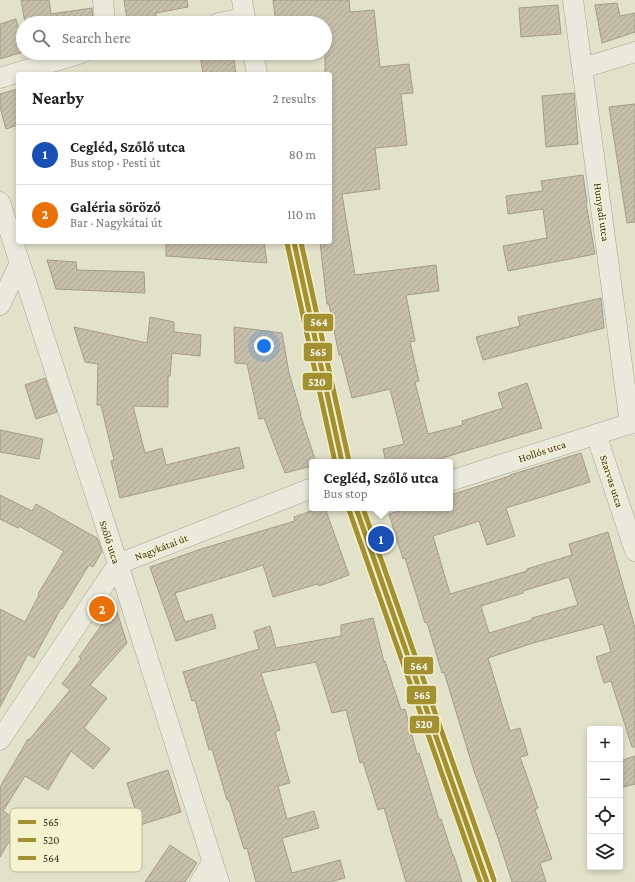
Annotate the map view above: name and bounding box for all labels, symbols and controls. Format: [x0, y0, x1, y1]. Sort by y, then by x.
search box [16, 16, 332, 60]
icon: search [30, 27, 52, 49]
text: Search here [62, 30, 131, 46]
text: Nearby [32, 89, 84, 108]
text: 2 results [273, 91, 316, 106]
text: Cegléd, Szőlő utca [70, 139, 185, 155]
text: 1 [43, 147, 47, 162]
text: 80 m [289, 147, 316, 162]
text: Bus stop · Pesti út [70, 155, 161, 170]
street label: Hunyadi utca [591, 182, 612, 242]
text: Galéria söröző [70, 199, 161, 215]
text: 2 [42, 207, 48, 222]
text: 110 m [287, 207, 316, 222]
text: Bar · Nagykátai út [70, 215, 162, 230]
line badge: 564 [303, 313, 334, 332]
text: 564 [310, 316, 328, 328]
your location [254, 336, 274, 356]
line badge: 565 [303, 342, 333, 362]
text: 565 [310, 346, 326, 358]
line badge: 520 [302, 372, 333, 391]
text: 520 [308, 376, 326, 388]
street label: Hollós utca [517, 438, 567, 464]
street label: Szarvas utca [598, 453, 626, 509]
popup [309, 459, 453, 511]
text: Cegléd, Szőlő utca [323, 470, 439, 486]
text: Bus stop [323, 486, 368, 501]
street label: Szőlő utca [97, 519, 123, 565]
pin: 1 [368, 524, 394, 554]
street label: Nagykátai út [133, 531, 190, 564]
pin: 2 [89, 594, 115, 624]
line badge: 564 [403, 656, 434, 675]
text: 564 [410, 660, 428, 672]
line badge: 565 [406, 685, 437, 705]
text: 565 [414, 689, 430, 701]
line badge: 520 [409, 715, 440, 734]
text: 520 [415, 718, 433, 730]
map controls [587, 726, 623, 870]
button: + [587, 726, 623, 762]
button: − [587, 762, 623, 798]
button: locate [587, 798, 623, 834]
legend [10, 808, 142, 872]
text: 565 [43, 816, 59, 828]
text: 520 [43, 834, 59, 846]
button: layers [587, 834, 623, 870]
text: 564 [43, 852, 60, 864]

